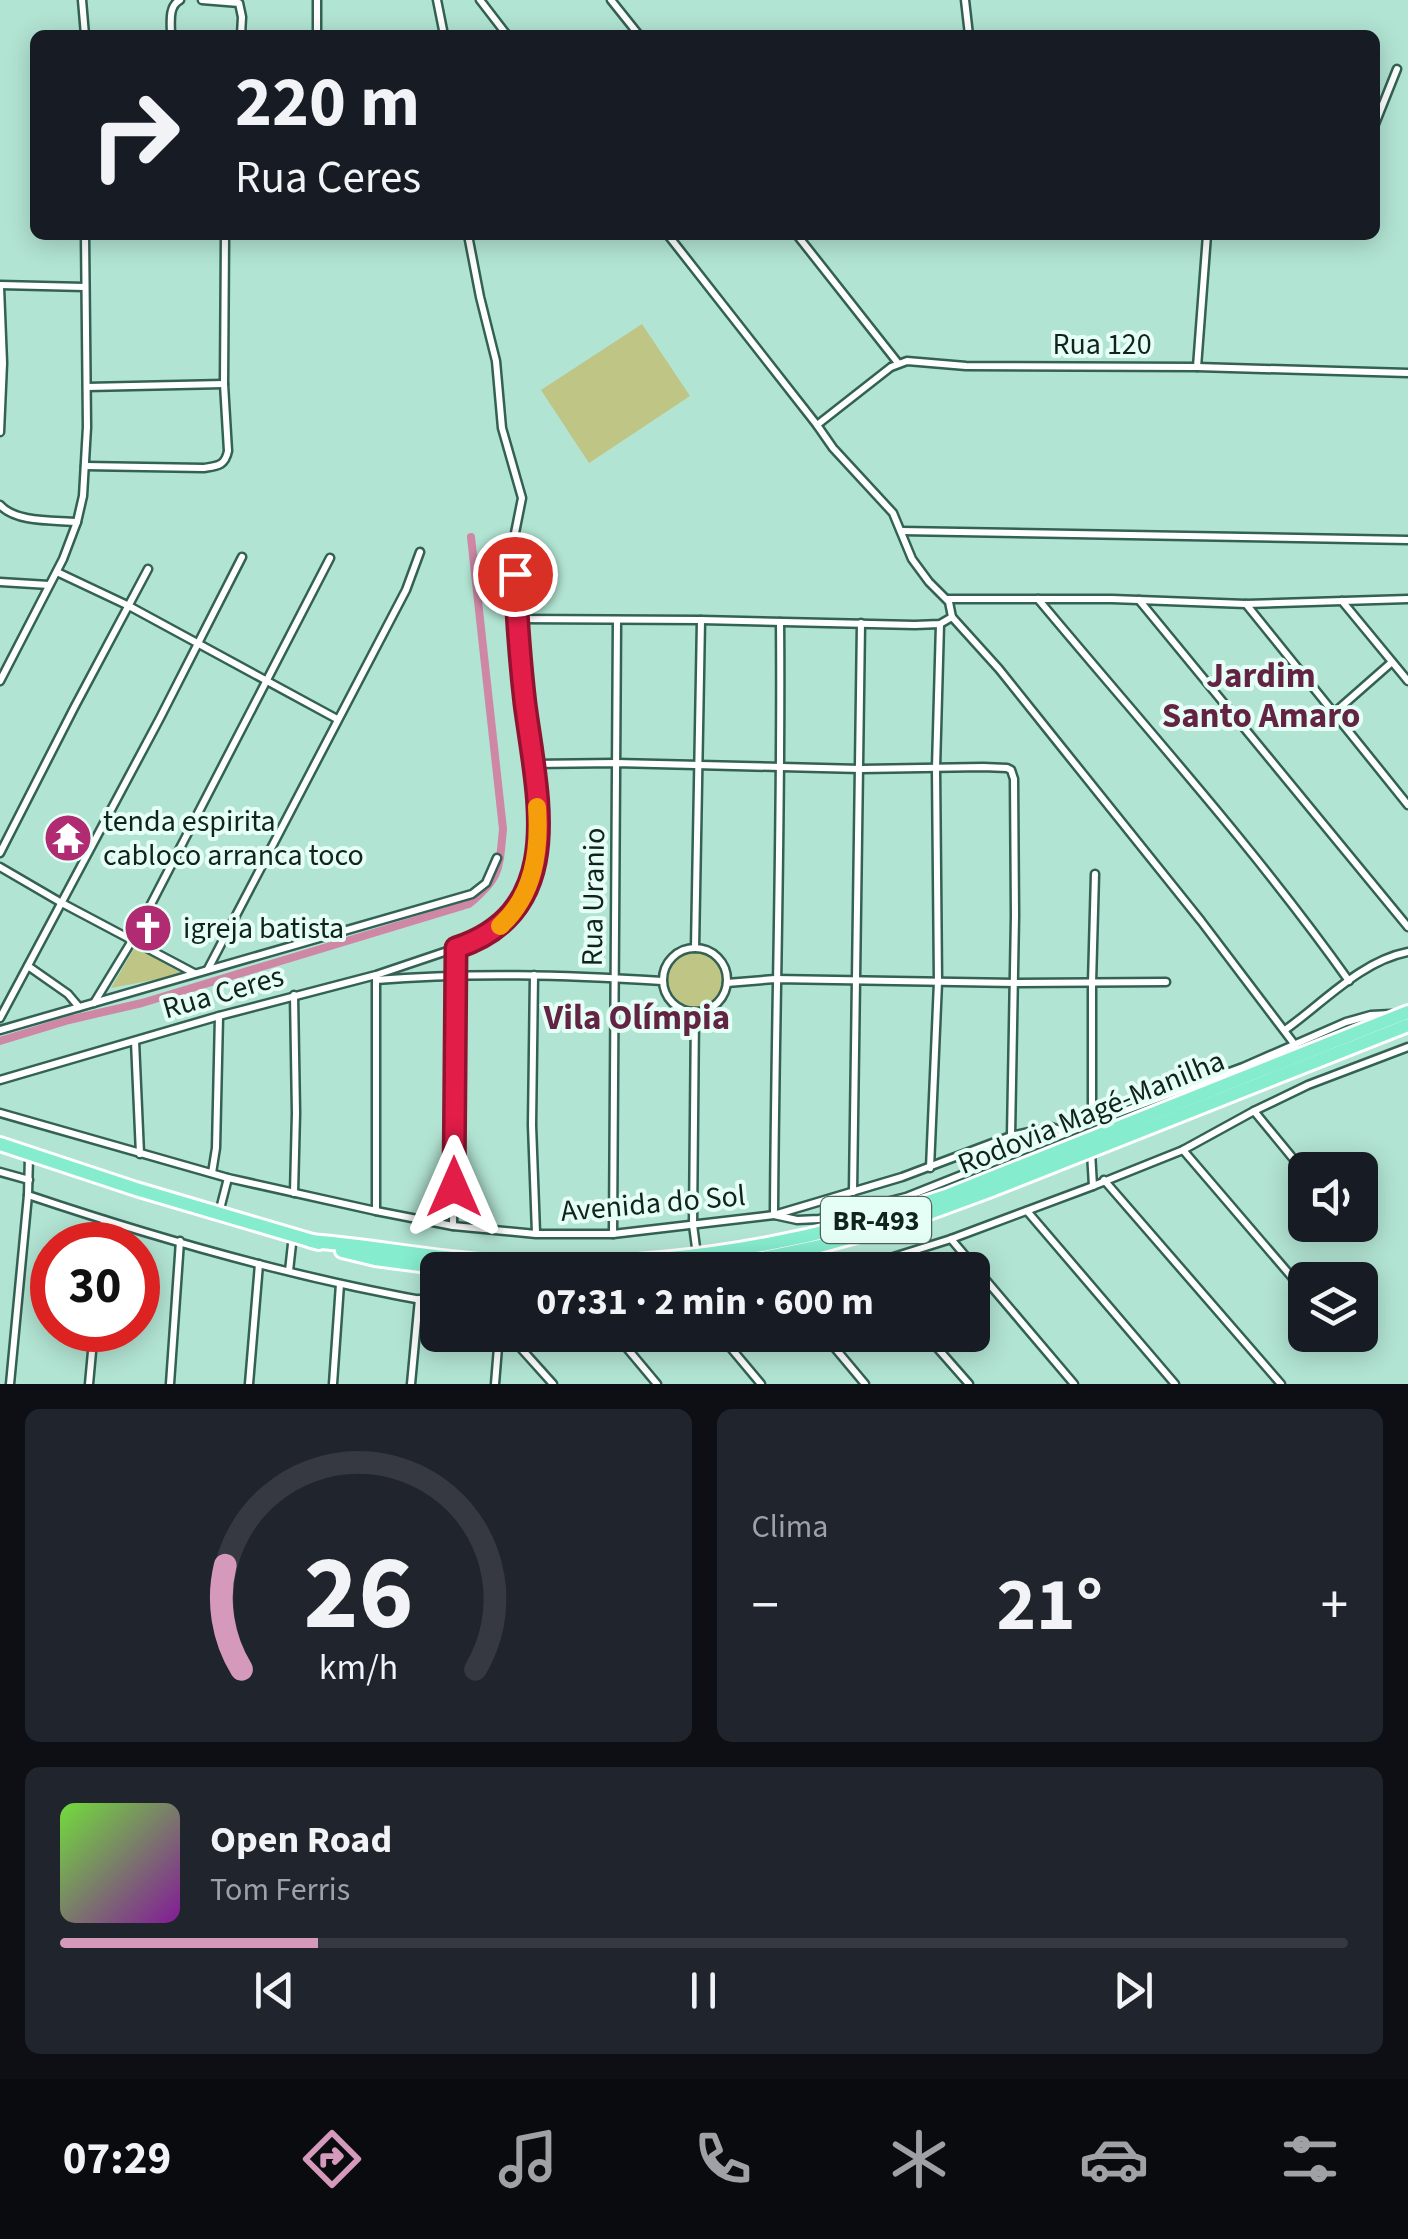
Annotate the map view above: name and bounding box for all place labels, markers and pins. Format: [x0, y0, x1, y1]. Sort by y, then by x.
pin [473, 532, 558, 617]
place label: tenda espirita cabloco arranca toco [103, 800, 364, 877]
temple icon: tenda espirita cabloco arranca toco [42, 812, 94, 864]
church icon: igreja batista [122, 902, 174, 954]
place label: igreja batista [183, 907, 344, 950]

